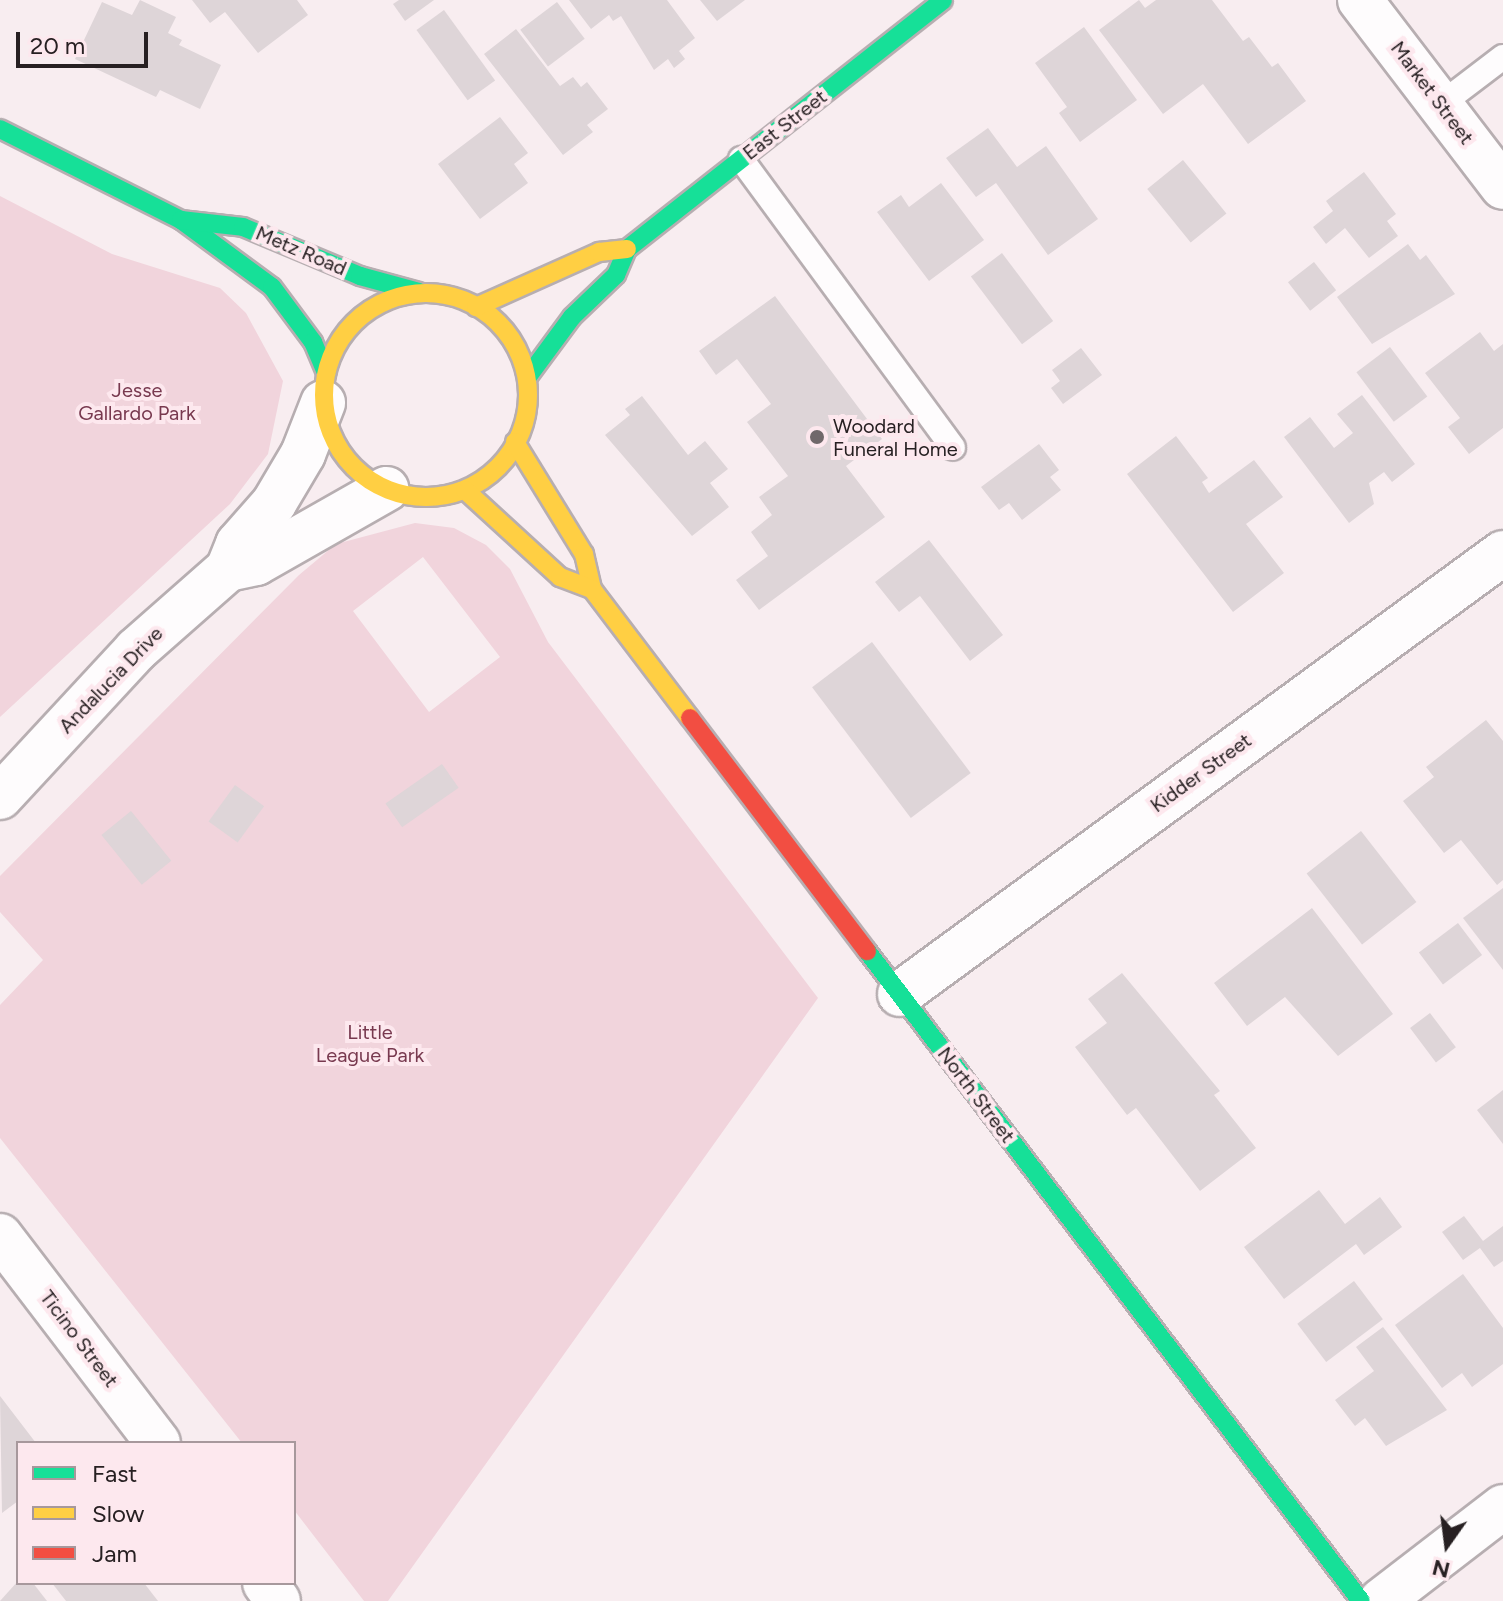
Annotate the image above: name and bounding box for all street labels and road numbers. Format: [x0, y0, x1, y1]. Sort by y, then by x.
street label: Market Street [1385, 37, 1479, 149]
street label: East Street [738, 85, 832, 165]
street label: Metz Road [252, 221, 350, 281]
street label: Andalucia Drive [54, 622, 168, 738]
street label: Kidder Street [1146, 728, 1256, 818]
street label: North Street [932, 1042, 1020, 1148]
street label: Ticino Street [35, 1286, 123, 1392]

